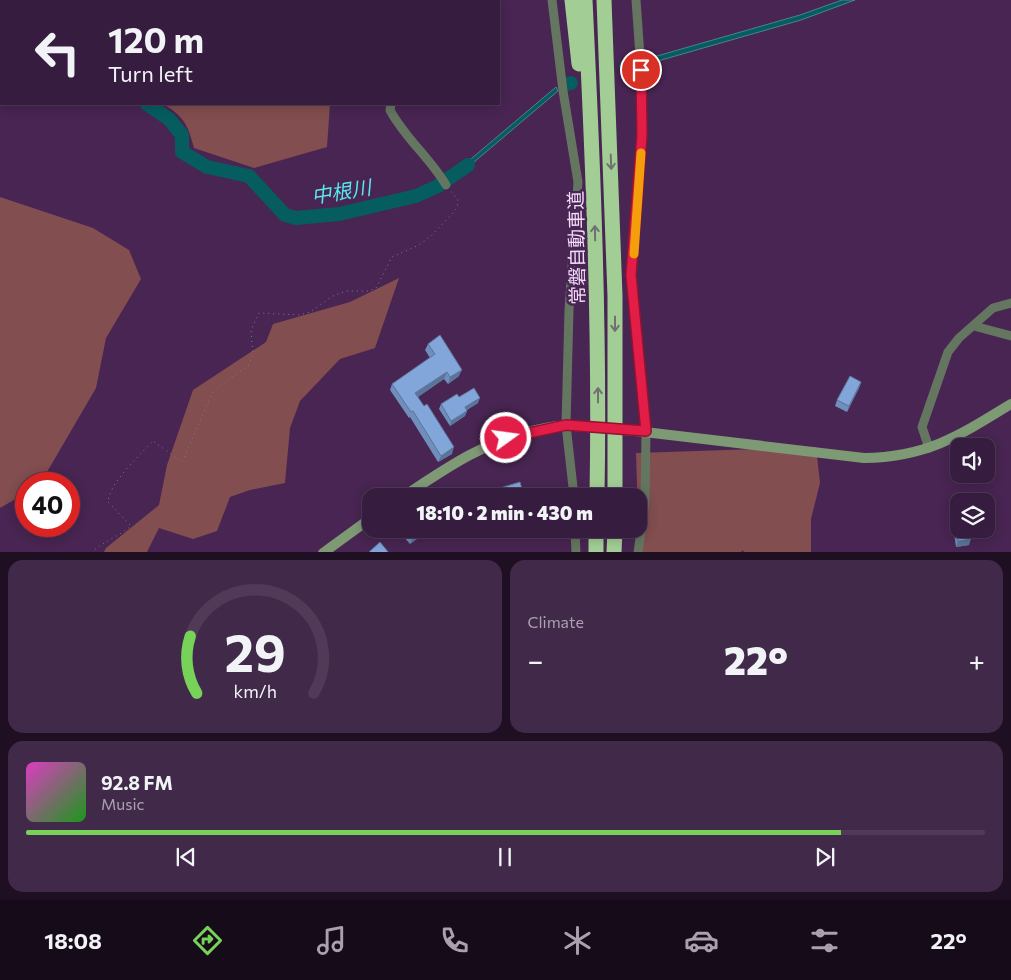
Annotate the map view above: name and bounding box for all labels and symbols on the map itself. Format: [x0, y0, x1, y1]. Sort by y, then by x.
pin [620, 49, 662, 91]
one-way arrow [606, 154, 615, 170]
water label: 中根川 [309, 174, 374, 208]
street label: 常磐自動車道 [564, 191, 588, 305]
one-way arrow [591, 225, 600, 241]
one-way arrow [610, 316, 620, 332]
one-way arrow [593, 387, 603, 404]
position arrow [479, 411, 531, 463]
speed limit sign: 40 [15, 472, 80, 537]

